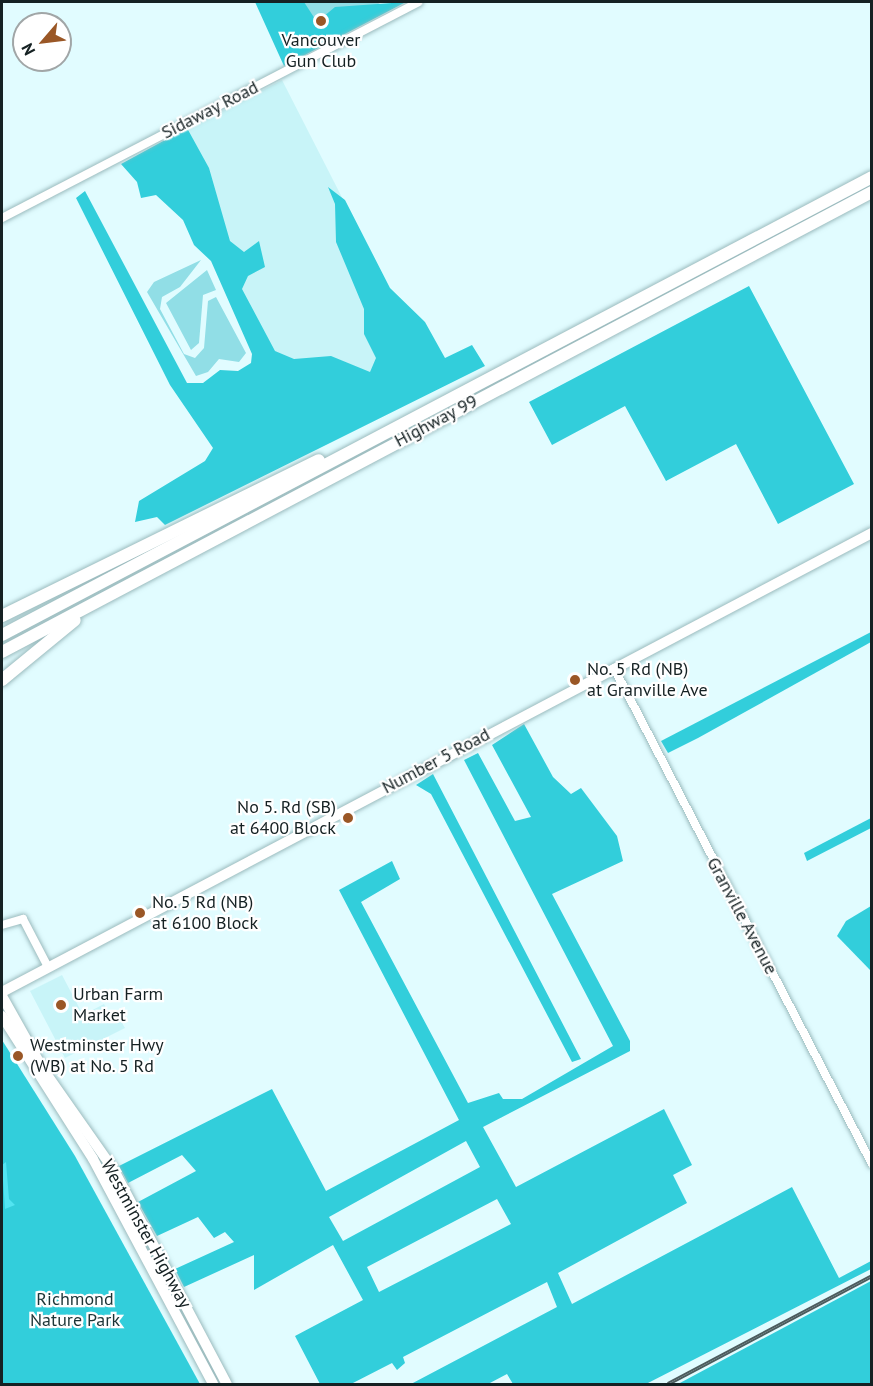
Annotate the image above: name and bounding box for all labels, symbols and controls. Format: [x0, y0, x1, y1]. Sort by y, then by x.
north arrow [12, 12, 72, 72]
marker: Vancouver Gun Club [314, 14, 328, 28]
place label: Vancouver Gun Club [282, 30, 360, 72]
text: N [17, 40, 39, 59]
street label: Sidaway Road [158, 76, 262, 144]
street label: Highway 99 [391, 390, 481, 452]
place label: No. 5 Rd (NB) at Granville Ave [587, 659, 708, 702]
marker: No. 5 Rd (NB) at Granville Ave [568, 673, 582, 687]
street label: Number 5 Road [378, 724, 494, 798]
place label: No 5. Rd (SB) at 6400 Block [230, 797, 336, 840]
marker: No 5. Rd (SB) at 6400 Block [341, 811, 355, 825]
street label: Granville Avenue [702, 854, 782, 978]
place label: No. 5 Rd (NB) at 6100 Block [152, 892, 258, 934]
marker: No. 5 Rd (NB) at 6100 Block [133, 906, 147, 920]
place label: Urban Farm Market [73, 984, 163, 1026]
marker: Urban Farm Market [54, 998, 68, 1012]
place label: Westminster Hwy (WB) at No. 5 Rd [30, 1035, 164, 1078]
marker: Westminster Hwy (WB) at No. 5 Rd [11, 1049, 25, 1063]
street label: Westminster Highway [96, 1156, 196, 1312]
park label: Richmond Nature Park [30, 1289, 120, 1332]

